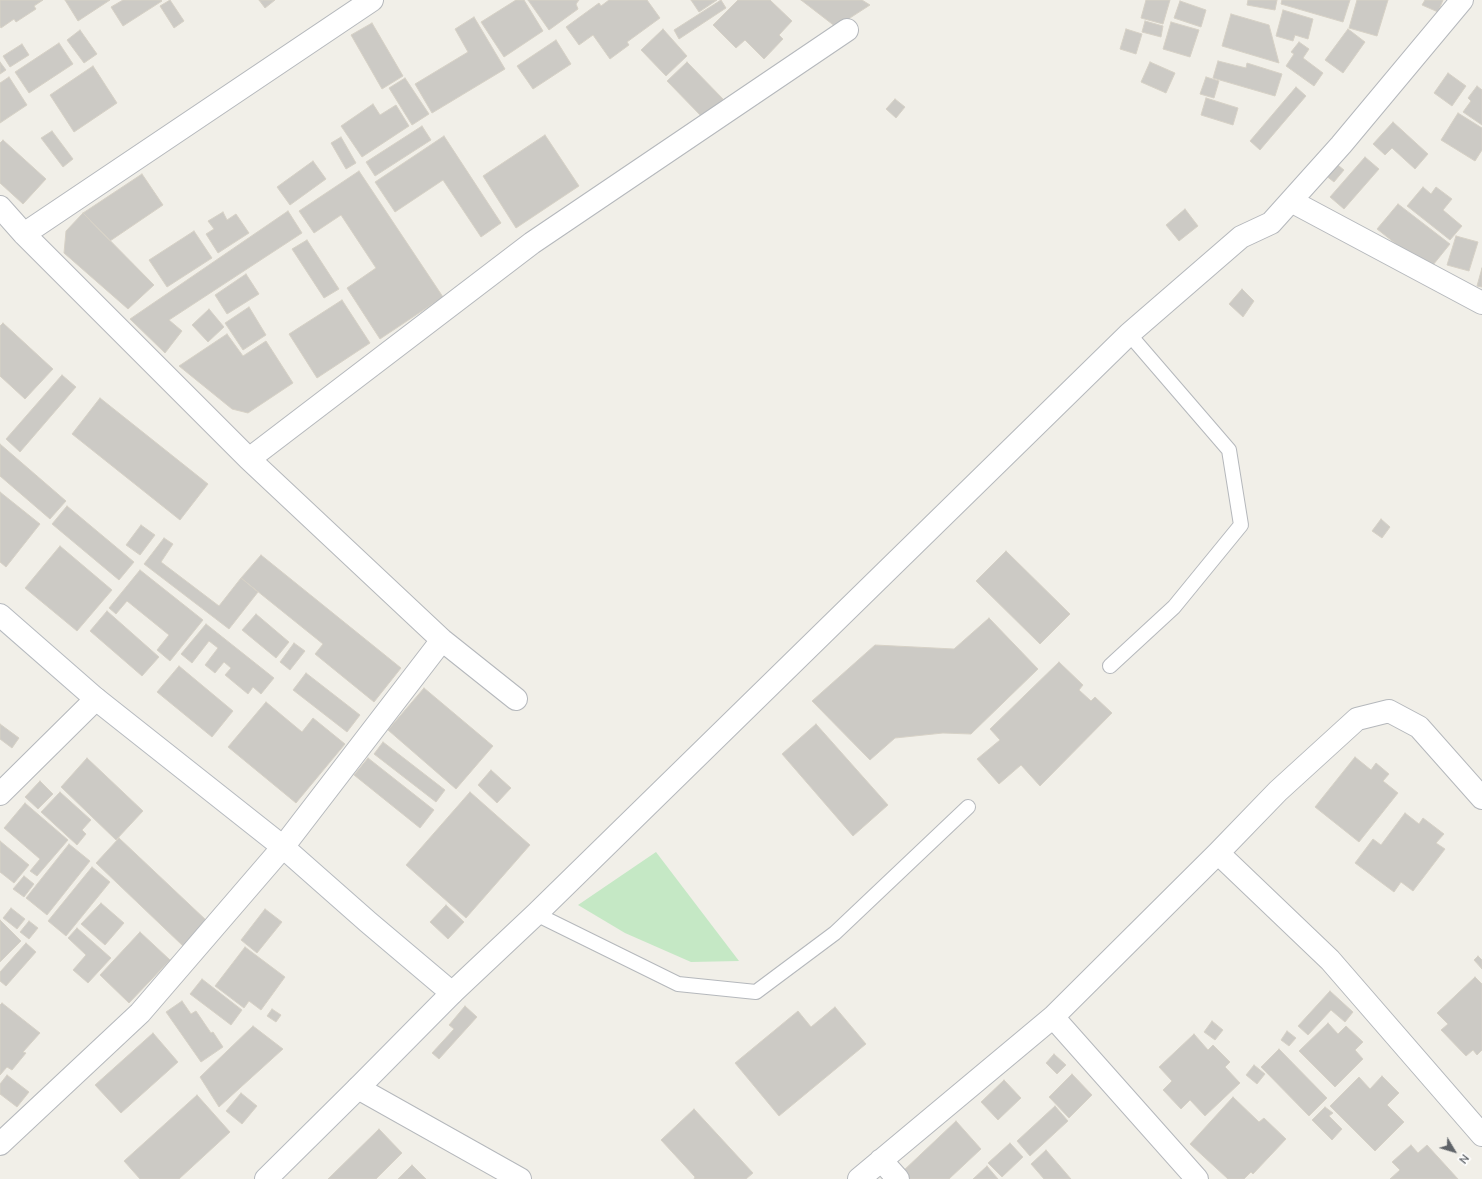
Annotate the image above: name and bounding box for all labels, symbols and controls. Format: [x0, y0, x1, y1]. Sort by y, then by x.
north arrow [1434, 1131, 1474, 1171]
text: N [1455, 1151, 1472, 1167]

